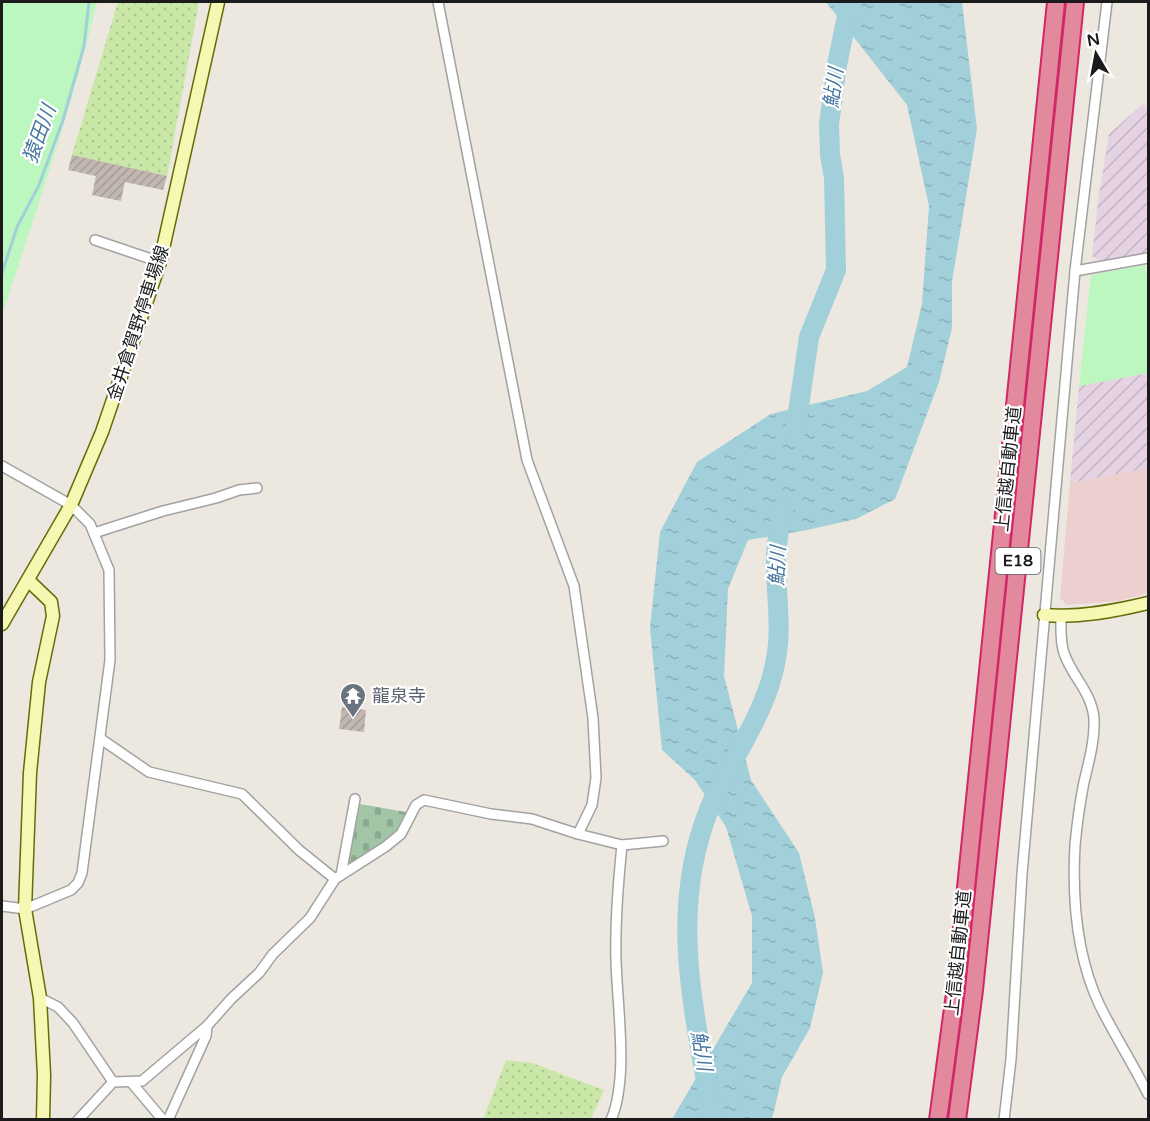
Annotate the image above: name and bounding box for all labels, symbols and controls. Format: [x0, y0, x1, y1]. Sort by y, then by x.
north arrow [1066, 24, 1126, 84]
text: N [1086, 29, 1102, 51]
water label: 鮎川 [819, 65, 849, 109]
water label: 猿田川 [18, 100, 62, 166]
street label: 金井倉賀野停車場線 [103, 243, 173, 403]
street label: 上信越自動車道 [990, 405, 1026, 533]
water label: 鮎川 [765, 543, 791, 587]
road number: E18 [996, 548, 1040, 574]
temple icon: 龍泉寺 [338, 681, 368, 719]
place label: 龍泉寺 [372, 685, 426, 707]
street label: 上信越自動車道 [940, 889, 976, 1017]
water label: 鮎川 [686, 1029, 717, 1075]

